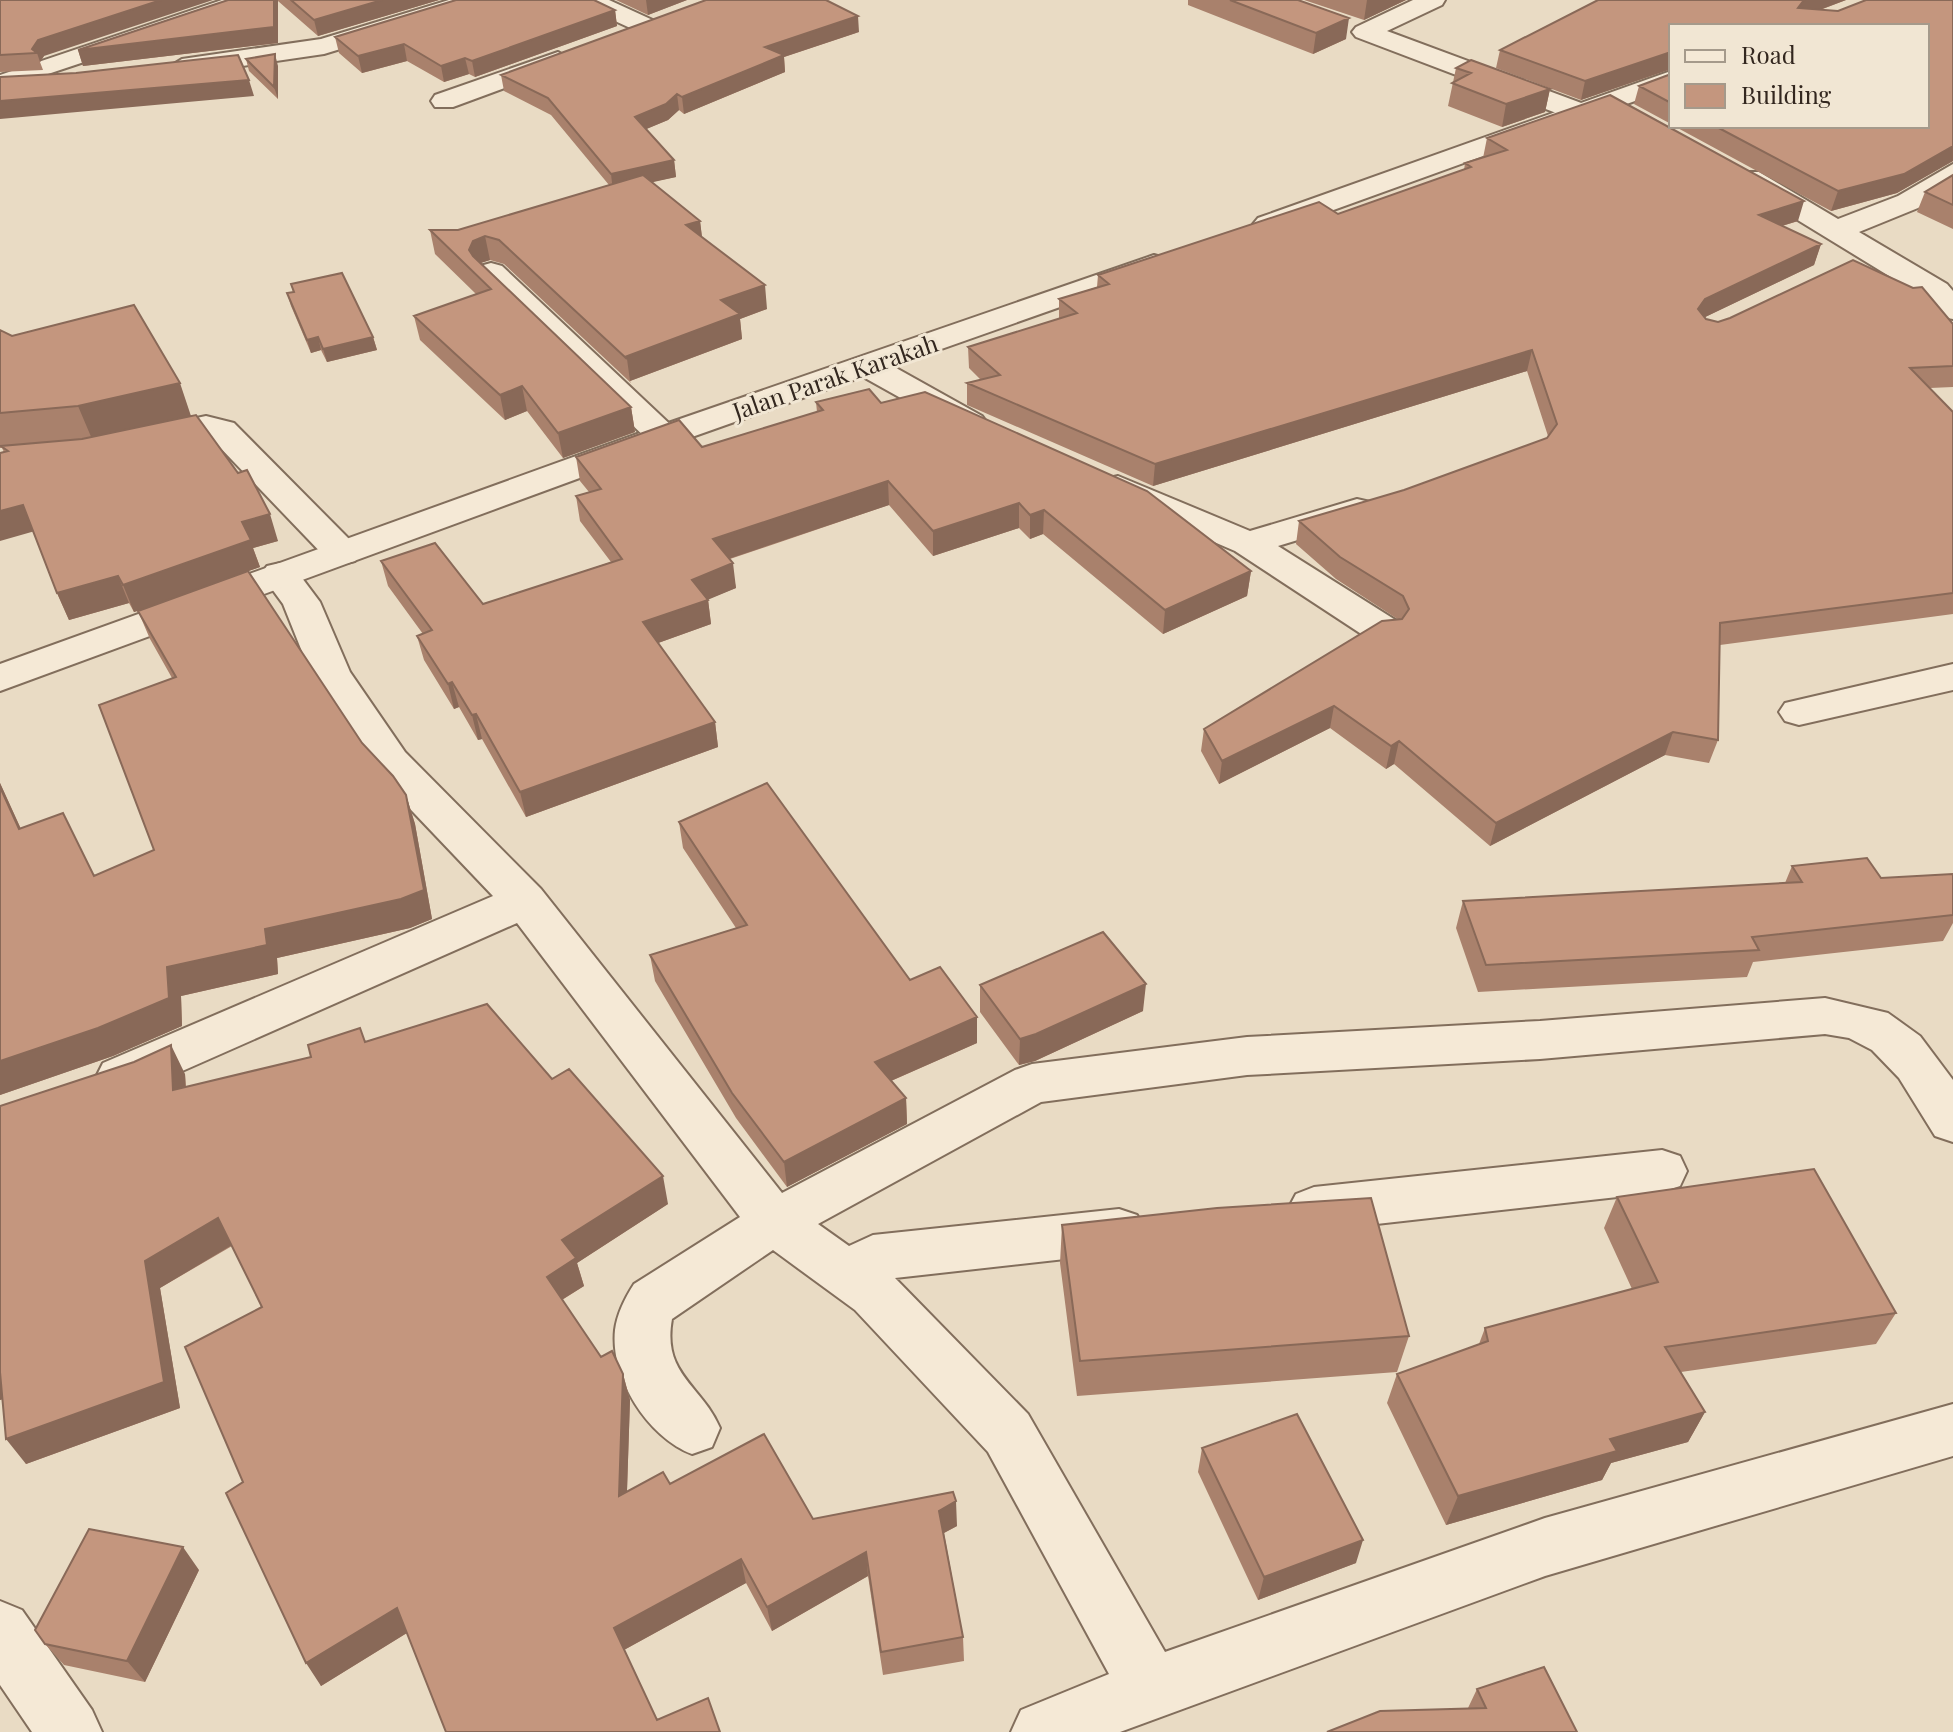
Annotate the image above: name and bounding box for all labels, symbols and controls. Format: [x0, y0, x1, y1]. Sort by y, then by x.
legend [1669, 24, 1929, 128]
text: Road [1741, 38, 1796, 70]
text: Building [1741, 78, 1832, 110]
street label: Jalan Parak Karakah [727, 326, 942, 426]

